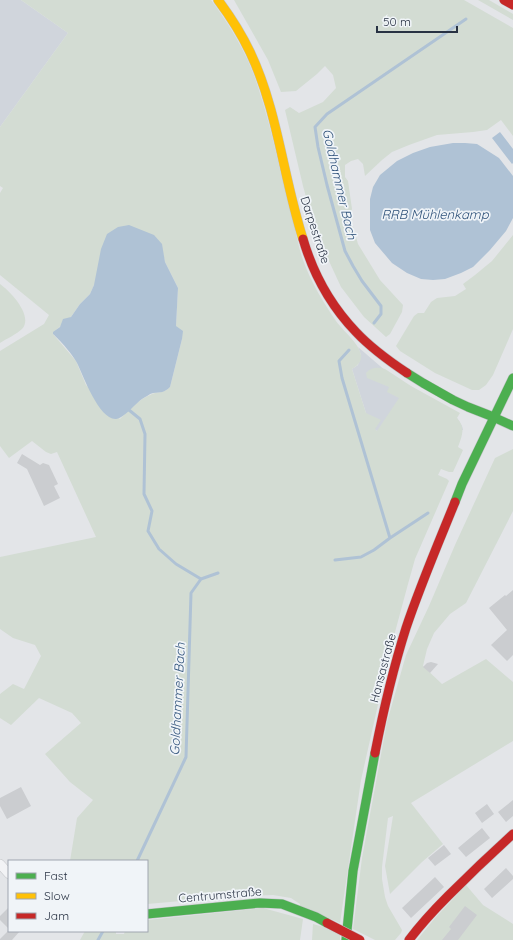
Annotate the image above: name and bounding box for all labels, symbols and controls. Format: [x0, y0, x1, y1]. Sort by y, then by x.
scale bar [377, 8, 457, 34]
text: 50 m [383, 14, 411, 29]
water label: Goldhammer Bach [319, 127, 361, 241]
street label: Darpestraße [298, 194, 334, 266]
water label: RRB Mühlenkamp [381, 206, 490, 222]
street label: Hansastraße [366, 631, 399, 704]
water label: Goldhammer Bach [166, 642, 188, 756]
legend [8, 860, 148, 932]
text: Fast [44, 868, 68, 883]
street label: Centrumstraße [178, 883, 262, 906]
text: Slow [44, 888, 70, 903]
text: Jam [44, 908, 69, 923]

